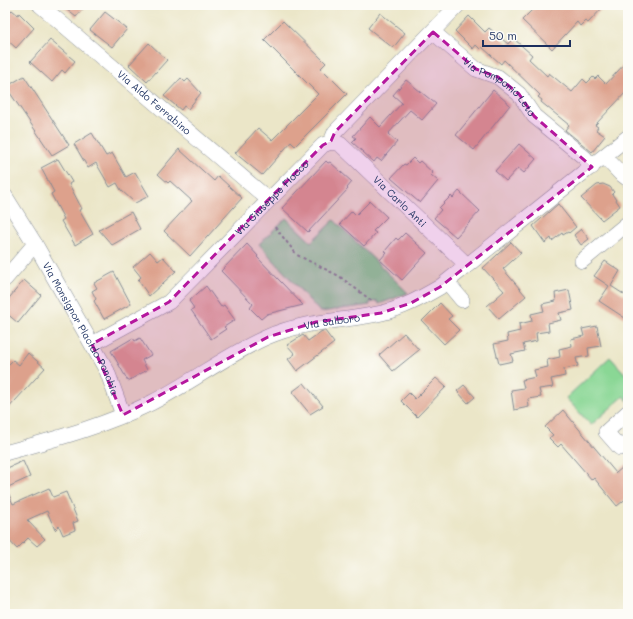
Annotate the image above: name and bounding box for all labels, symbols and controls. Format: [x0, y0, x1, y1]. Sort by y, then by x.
scale bar [483, 22, 570, 48]
text: 50 m [489, 27, 517, 43]
street label: Via Pomponio Leto [460, 54, 539, 119]
street label: Via Aldo Ferrabino [114, 67, 194, 138]
street label: Via Giuseppe Fiocco [231, 157, 312, 238]
street label: Via Carlo Anti [370, 172, 430, 230]
street label: Via Monsignor Placido Ponchia [40, 259, 122, 397]
street label: Via Salboro [302, 310, 361, 332]

